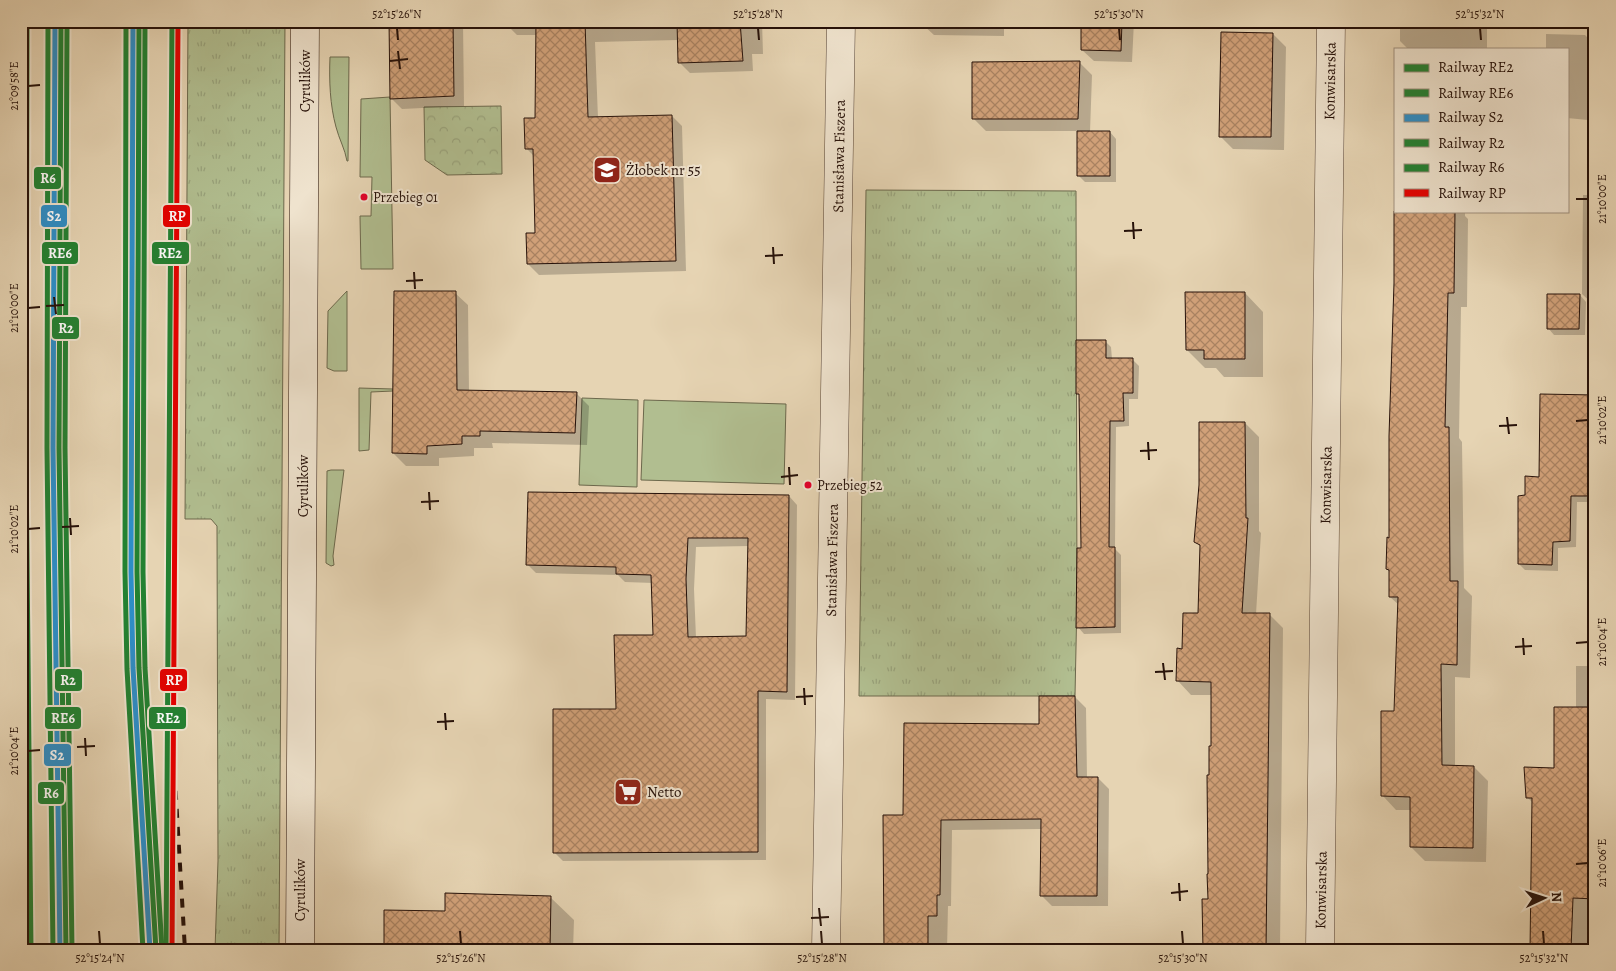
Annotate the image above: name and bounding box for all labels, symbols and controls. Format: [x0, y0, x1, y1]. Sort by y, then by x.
text: 52°15'26"N [372, 6, 422, 22]
text: 52°15'28"N [733, 6, 783, 22]
text: 52°15'30"N [1094, 6, 1144, 22]
text: 52°15'32"N [1456, 6, 1505, 22]
street label: Konwisarska [1319, 42, 1341, 120]
legend [1394, 48, 1568, 212]
street label: Cyrulików [295, 49, 315, 112]
text: Railway RE2 [1438, 57, 1514, 77]
text: 21°09'58"E [6, 61, 22, 111]
text: Railway RE6 [1438, 83, 1513, 103]
street label: Stanisława Fiszera [828, 99, 850, 213]
text: Railway S2 [1438, 107, 1504, 127]
text: Railway R2 [1438, 133, 1505, 153]
school or university icon: Żłobek nr 55 [592, 155, 622, 185]
text: Railway R6 [1438, 157, 1505, 177]
place label: Żłobek nr 55 [626, 160, 701, 180]
line badge: R6 [33, 166, 62, 190]
text: R6 [40, 169, 56, 188]
text: 21°10'00"E [1594, 174, 1610, 224]
text: Railway RP [1438, 183, 1506, 203]
place label: Przebieg 01 [373, 188, 438, 207]
marker: Przebieg 01 [359, 192, 369, 202]
line badge: S2 [40, 204, 68, 228]
line badge: RP [162, 204, 191, 228]
text: S2 [47, 207, 61, 226]
text: RP [168, 207, 186, 226]
line badge: RE6 [41, 241, 79, 265]
line badge: RE2 [151, 241, 190, 265]
text: RE6 [48, 244, 72, 263]
text: RE2 [158, 244, 182, 263]
text: 21°10'00"E [6, 283, 22, 333]
line badge: R2 [51, 316, 80, 340]
text: R2 [58, 319, 74, 338]
text: 21°10'02"E [1594, 396, 1610, 444]
street label: Konwisarska [1315, 446, 1337, 524]
street label: Cyrulików [293, 454, 313, 517]
place label: Przebieg 52 [817, 476, 883, 495]
marker: Przebieg 52 [803, 480, 813, 490]
street label: Stanisława Fiszera [821, 503, 843, 617]
text: 21°10'02"E [6, 505, 22, 553]
text: 21°10'04"E [1594, 618, 1610, 666]
line badge: R2 [54, 668, 83, 692]
line badge: RP [159, 668, 188, 692]
text: R2 [60, 671, 76, 690]
text: RP [165, 671, 183, 690]
line badge: RE6 [44, 706, 82, 730]
line badge: RE2 [148, 706, 187, 730]
text: RE6 [51, 709, 75, 728]
text: RE2 [156, 709, 180, 728]
text: 21°10'04"E [6, 727, 22, 775]
line badge: S2 [43, 743, 72, 767]
text: S2 [50, 746, 64, 765]
supermarket icon: Netto [613, 777, 643, 807]
line badge: R6 [37, 781, 65, 805]
place label: Netto [647, 782, 682, 802]
text: R6 [43, 784, 59, 803]
text: 21°10'06"E [1594, 839, 1610, 887]
street label: Konwisarska [1310, 851, 1332, 929]
street label: Cyrulików [290, 858, 310, 921]
north arrow [1518, 874, 1568, 924]
text: N [1547, 891, 1566, 903]
text: 52°15'24"N [75, 950, 125, 966]
text: 52°15'26"N [436, 950, 486, 966]
text: 52°15'28"N [797, 950, 847, 966]
text: 52°15'30"N [1158, 950, 1208, 966]
text: 52°15'32"N [1520, 950, 1569, 966]

